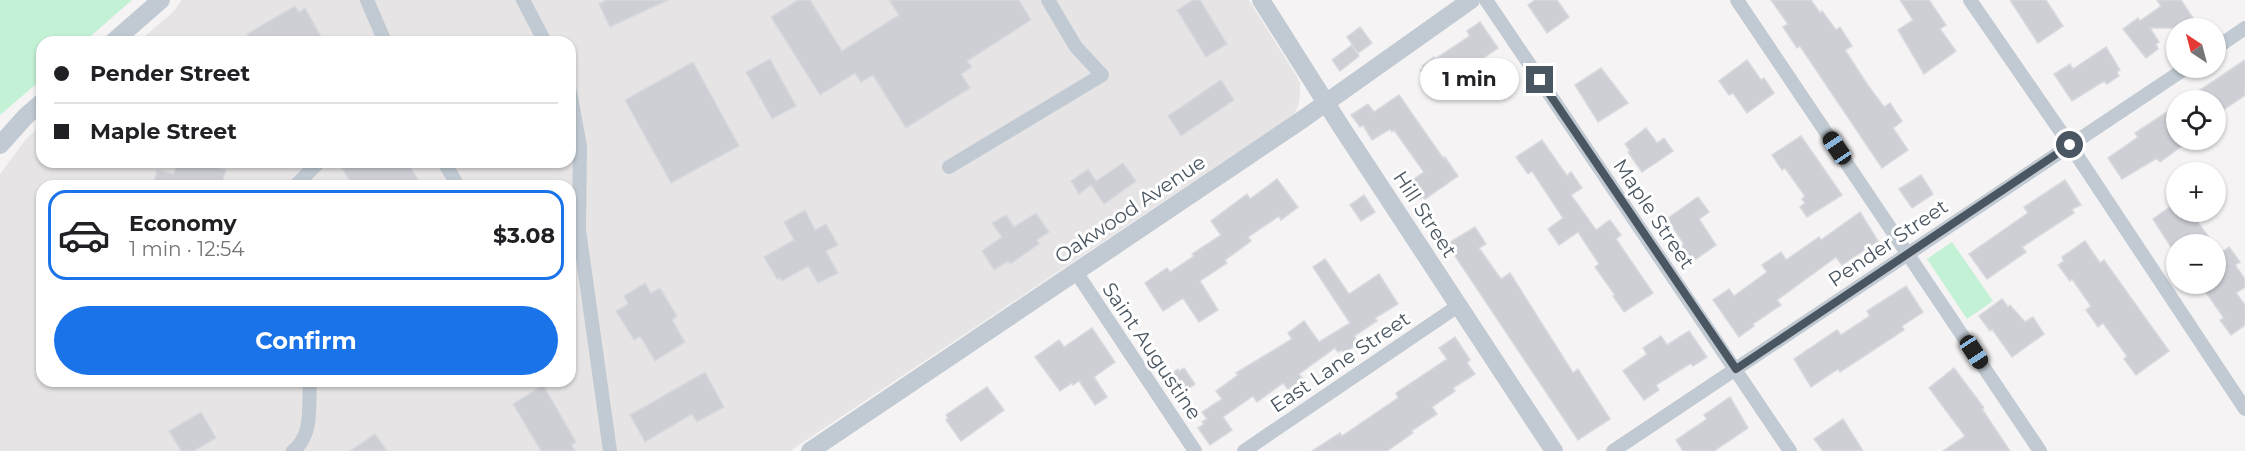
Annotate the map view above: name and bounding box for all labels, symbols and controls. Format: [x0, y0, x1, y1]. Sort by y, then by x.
north arrow [2166, 18, 2226, 78]
map controls [2166, 18, 2226, 294]
callout: 1 min [1420, 59, 1519, 101]
text: Pender Street [90, 60, 250, 87]
route end [1526, 66, 1553, 93]
text: 1 min [1442, 67, 1497, 91]
button: locate [2166, 90, 2226, 150]
text: Maple Street [90, 118, 237, 145]
car [1819, 128, 1855, 168]
route start [2056, 131, 2083, 158]
street label: Oakwood Avenue [1050, 150, 1210, 268]
street label: Maple Street [1608, 154, 1700, 274]
button: + [2166, 162, 2226, 222]
street label: Hill Street [1388, 166, 1462, 262]
street label: Pender Street [1824, 194, 1952, 292]
icon: car [57, 208, 111, 262]
text: Economy [129, 210, 237, 237]
text: $3.08 [493, 222, 555, 249]
button: − [2166, 234, 2226, 294]
text: 1 min · 12:54 [129, 237, 244, 261]
street label: Saint Augustine [1097, 278, 1207, 424]
button: Confirm [54, 306, 558, 375]
street label: East Lane Street [1266, 306, 1414, 418]
car [1957, 332, 1991, 372]

